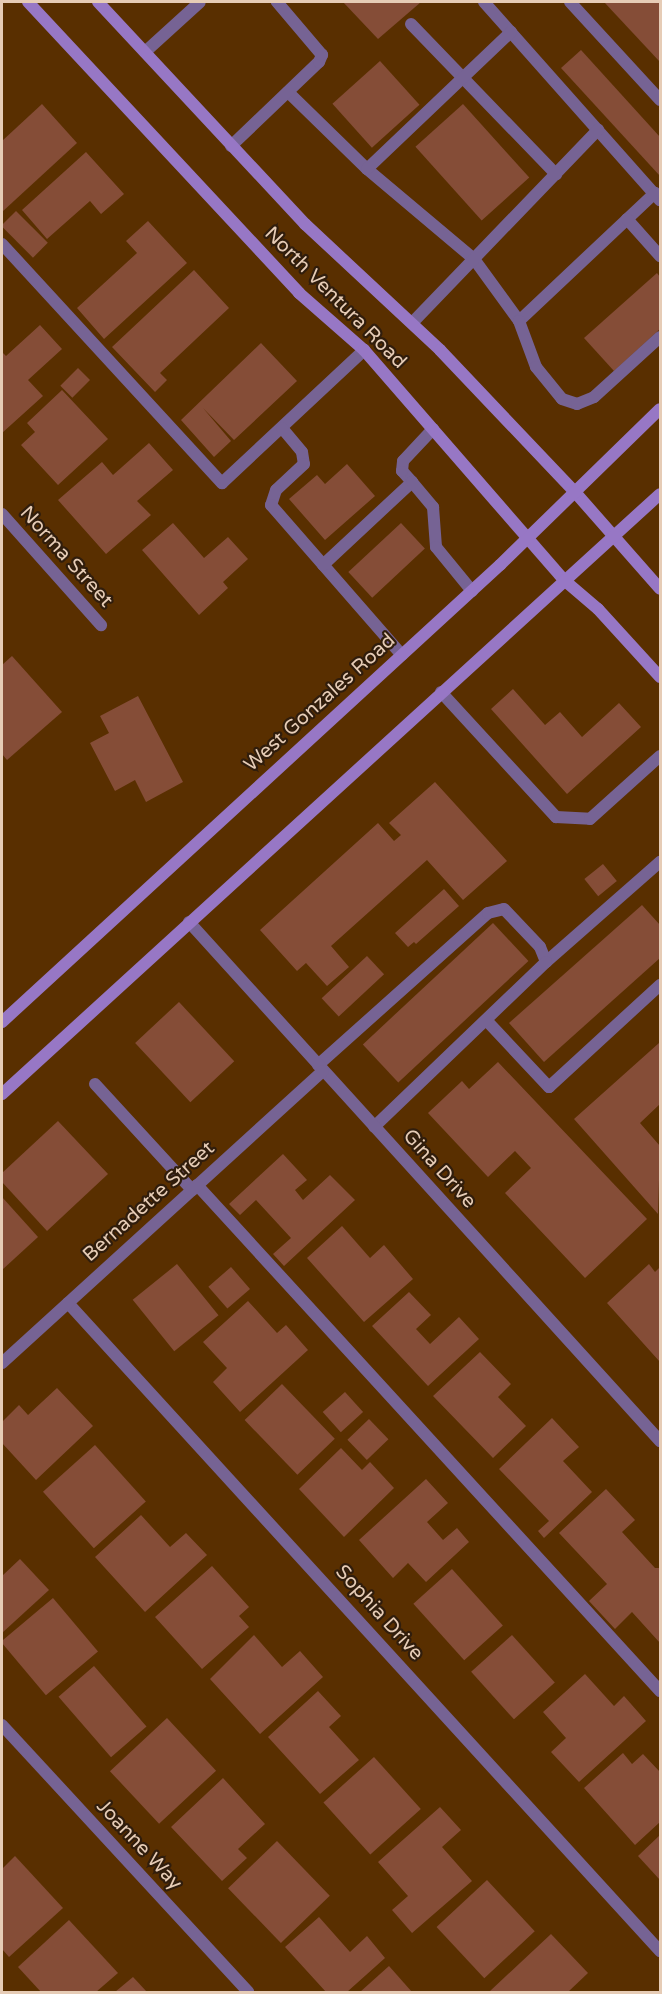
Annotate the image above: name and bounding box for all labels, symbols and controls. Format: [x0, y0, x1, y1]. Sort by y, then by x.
street label: North Ventura Road [259, 222, 411, 374]
street label: Norma Street [14, 502, 118, 612]
street label: West Gonzales Road [239, 629, 401, 777]
street label: Gina Drive [397, 1125, 481, 1213]
street label: Bernadette Street [78, 1137, 220, 1267]
street label: Sophia Drive [330, 1560, 428, 1666]
street label: Joanne Way [91, 1795, 187, 1895]

